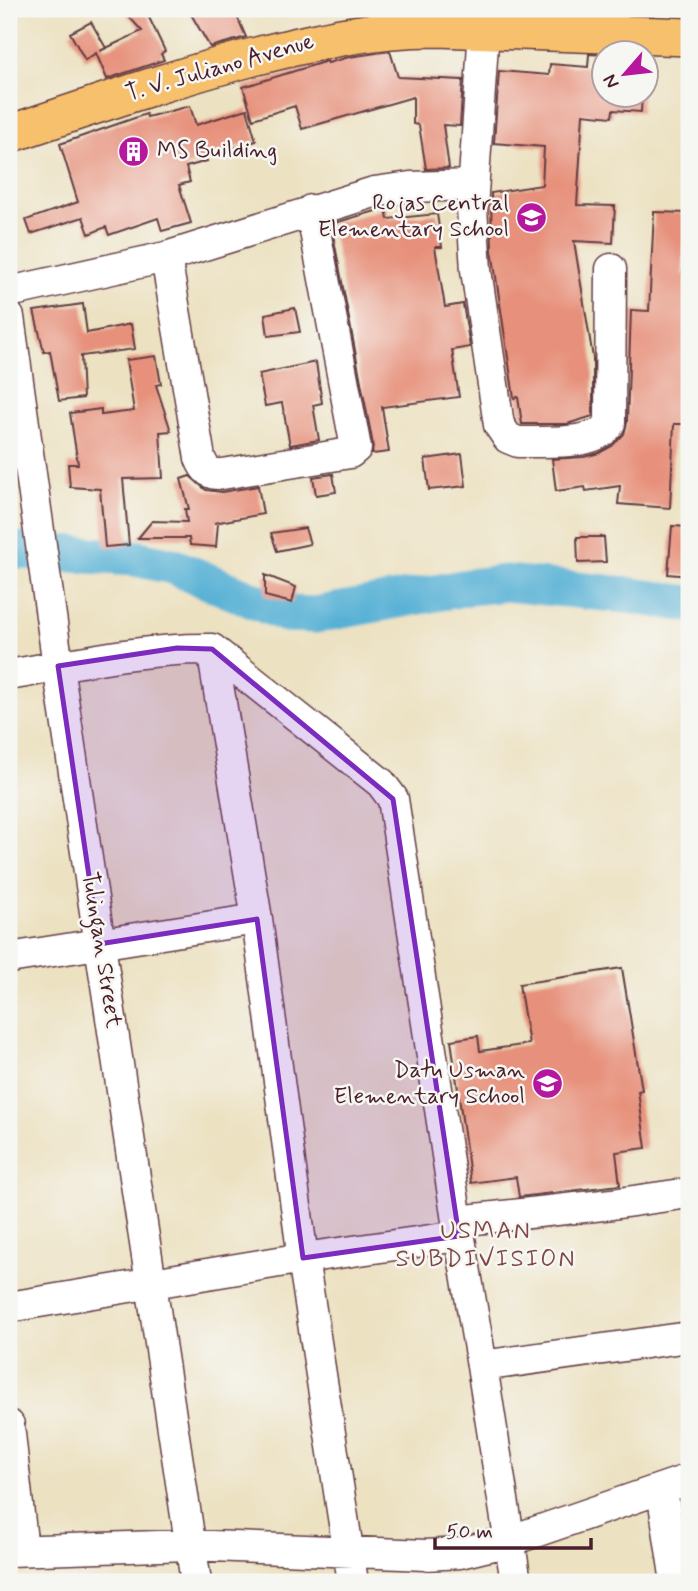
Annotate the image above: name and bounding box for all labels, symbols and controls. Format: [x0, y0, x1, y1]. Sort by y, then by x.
street label: T. V. Juliano Avenue [122, 27, 318, 109]
north arrow [590, 38, 660, 108]
text: N [597, 70, 625, 93]
building icon: MS Building [117, 134, 151, 168]
place label: MS Building [157, 136, 277, 166]
place label: Rojas Central Elementary School [318, 189, 509, 245]
school or university icon: Rojas Central Elementary School [515, 200, 549, 234]
street label: Tulingan Street [72, 870, 128, 1031]
place label: Datu Usman Elementary School [334, 1056, 525, 1112]
school or university icon: Datu Usman Elementary School [531, 1067, 565, 1101]
district label: USMAN SUBDIVISION [395, 1216, 577, 1275]
scale bar [435, 1507, 591, 1551]
text: 50 m [446, 1518, 493, 1546]

